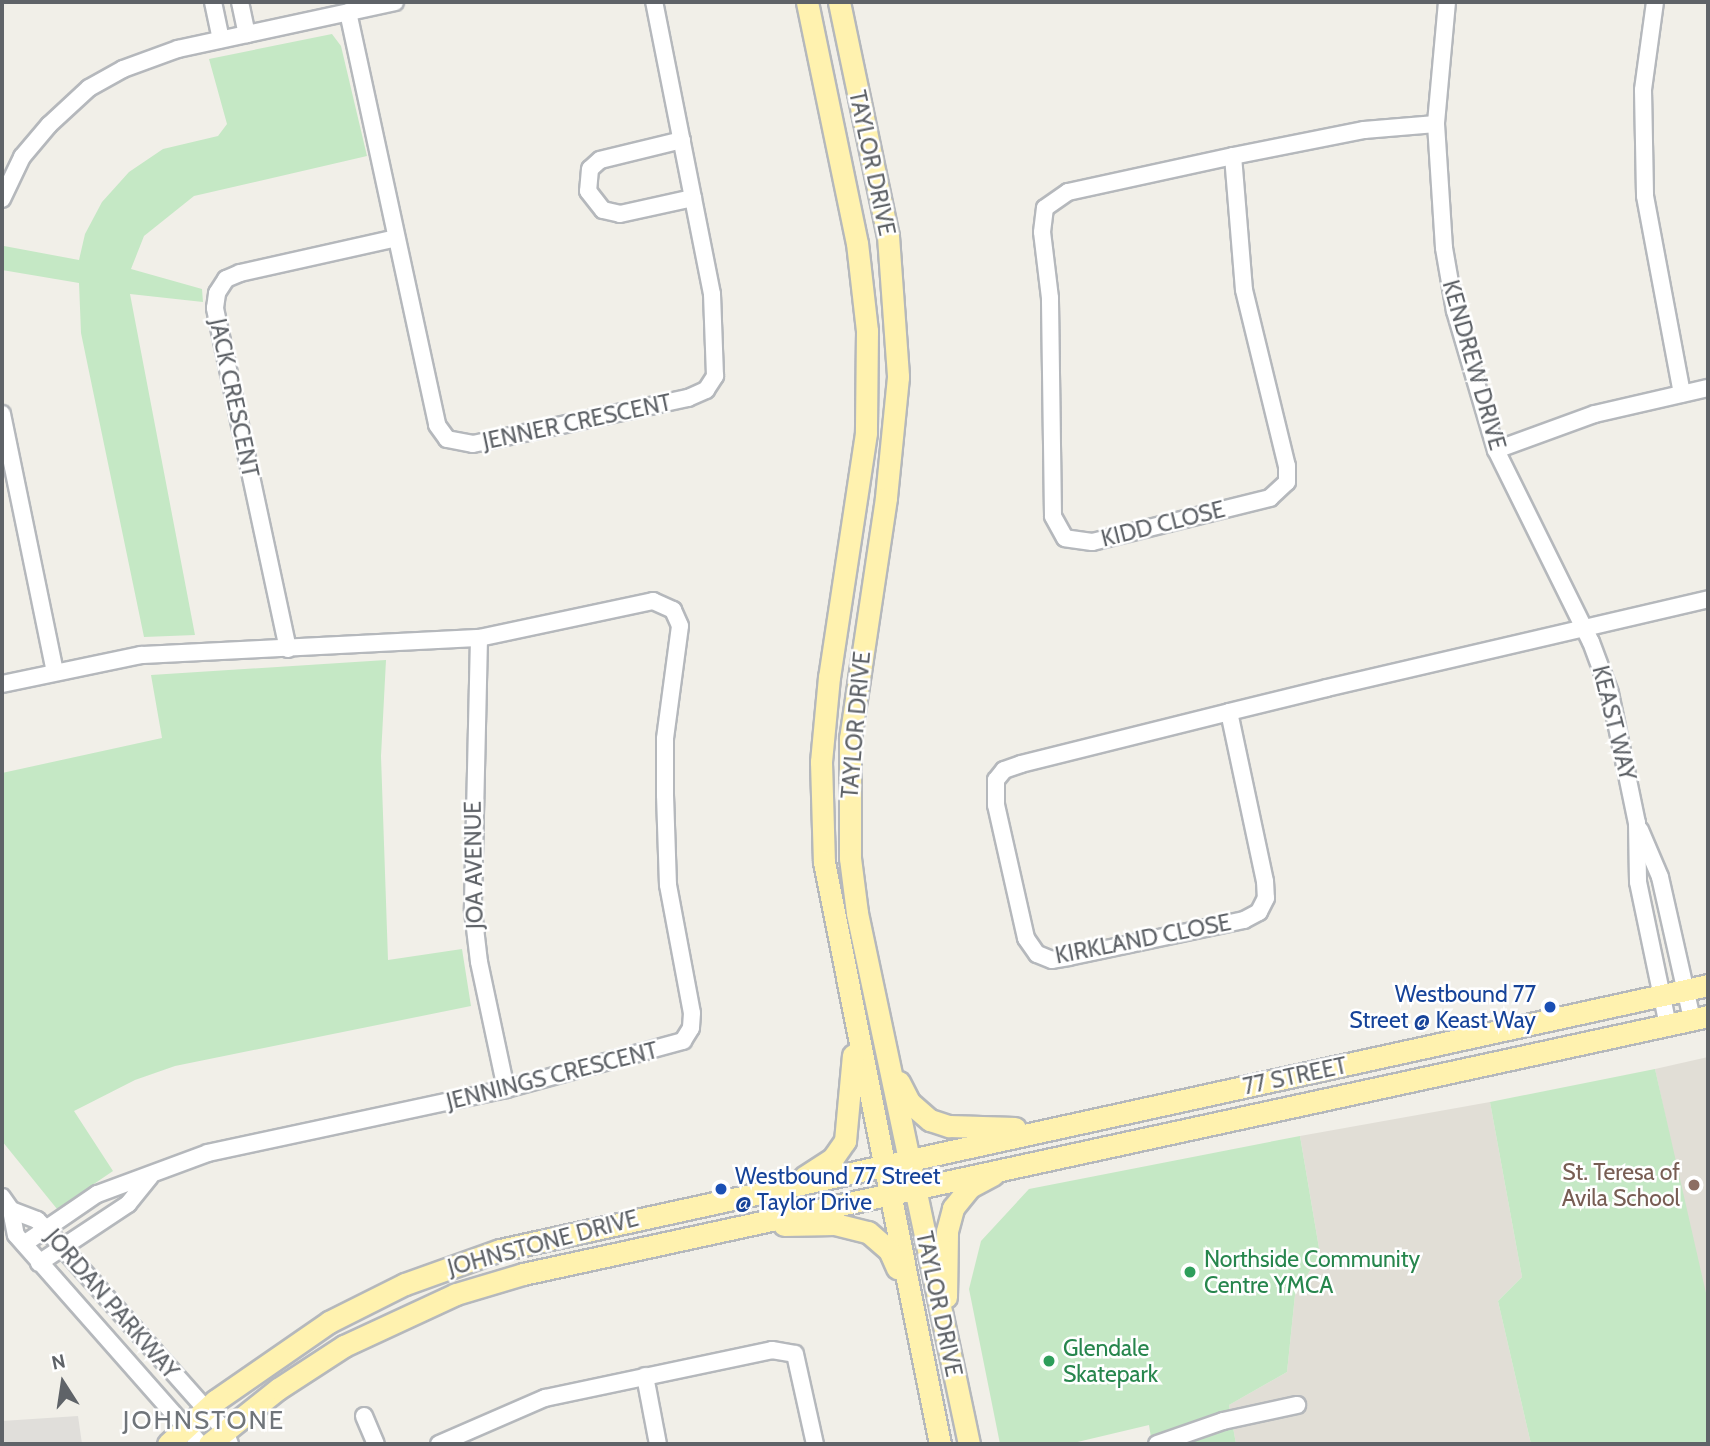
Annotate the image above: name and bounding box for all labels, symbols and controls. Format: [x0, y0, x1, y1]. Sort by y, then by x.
street label: TAYLOR DRIVE [843, 88, 901, 238]
street label: KENDREW DRIVE [1437, 277, 1511, 453]
street label: JACK CRESCENT [204, 316, 264, 480]
street label: JENNER CRESCENT [480, 389, 674, 455]
street label: KIDD CLOSE [1098, 495, 1228, 553]
street label: TAYLOR DRIVE [836, 650, 876, 800]
street label: KEAST WAY [1586, 663, 1642, 783]
street label: JOA AVENUE [459, 801, 489, 929]
street label: KIRKLAND CLOSE [1053, 908, 1233, 970]
place label: Westbound 77 Street @ Keast Way [1349, 980, 1536, 1034]
marker: Westbound 77 Street @ Keast Way [1542, 999, 1558, 1015]
street label: JENNINGS CRESCENT [444, 1036, 660, 1116]
street label: 77 STREET [1240, 1052, 1350, 1100]
place label: St. Teresa of Avila School [1562, 1158, 1680, 1212]
place label: Westbound 77 Street @ Taylor Drive [735, 1162, 941, 1216]
marker: St. Teresa of Avila School [1686, 1177, 1702, 1193]
marker: Westbound 77 Street @ Taylor Drive [713, 1181, 729, 1197]
street label: JOHNSTONE DRIVE [445, 1204, 641, 1282]
street label: JORDAN PARKWAY [39, 1223, 185, 1385]
street label: TAYLOR DRIVE [910, 1229, 968, 1379]
place label: Northside Community Centre YMCA [1204, 1245, 1420, 1299]
marker: Northside Community Centre YMCA [1182, 1264, 1198, 1280]
place label: Glendale Skatepark [1063, 1334, 1158, 1388]
north arrow [28, 1348, 98, 1418]
marker: Glendale Skatepark [1041, 1353, 1057, 1369]
district label: JOHNSTONE [124, 1405, 284, 1437]

